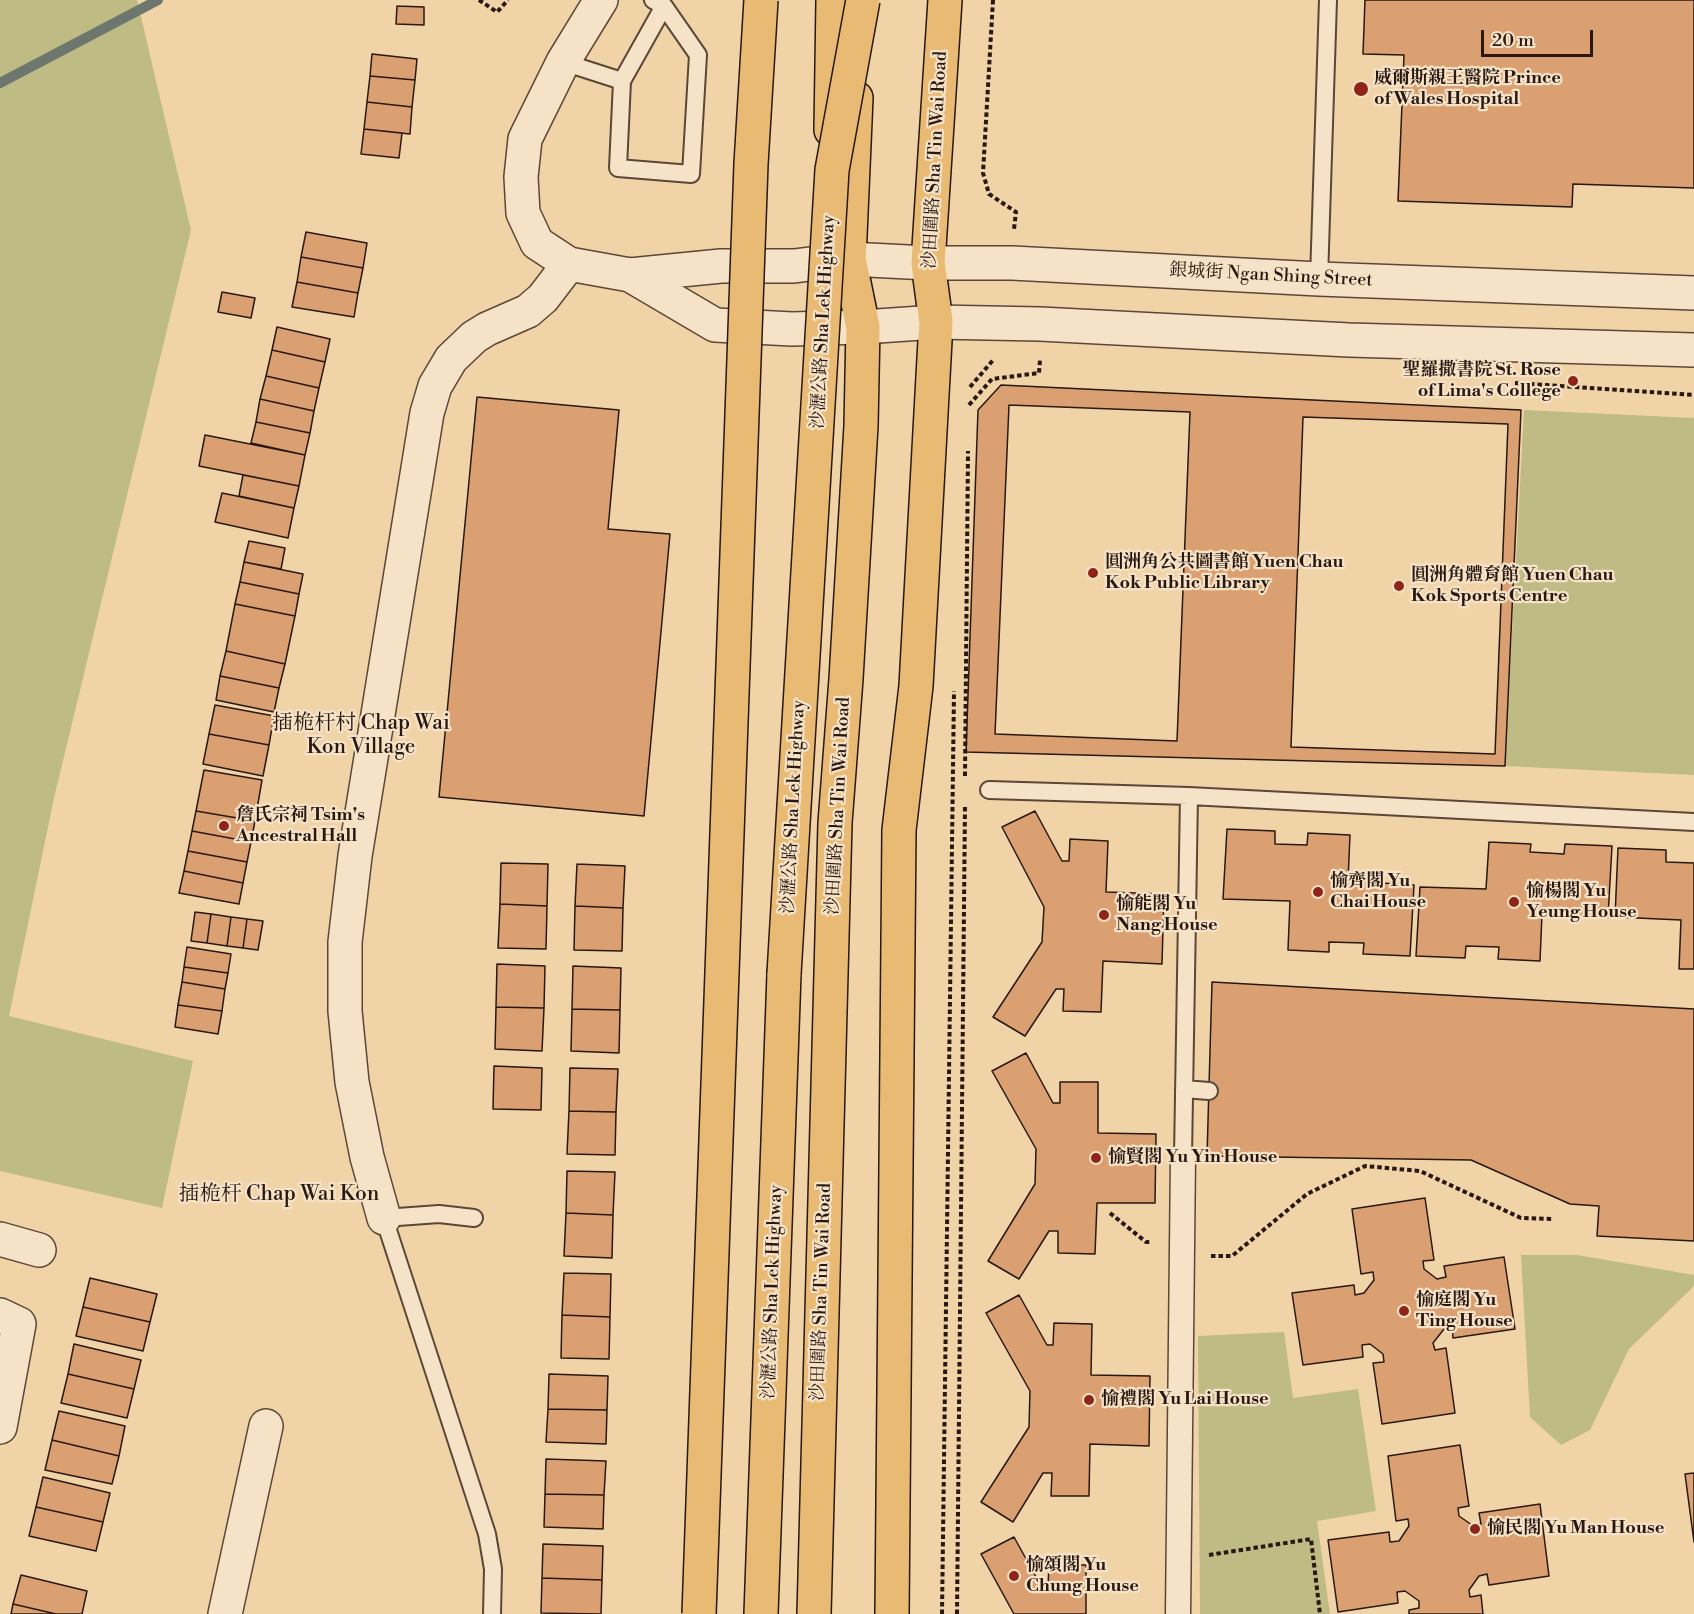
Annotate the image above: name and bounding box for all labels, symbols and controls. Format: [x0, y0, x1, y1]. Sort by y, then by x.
scale bar [1484, 18, 1596, 56]
text: 20 m [1492, 29, 1534, 52]
street label: 沙田圍路 Sha Tin Wai Road [920, 50, 952, 270]
place label: 威爾斯親王醫院 Prince of Wales Hospital [1374, 68, 1561, 110]
marker: 威爾斯親王醫院 Prince of Wales Hospital [1352, 80, 1370, 98]
street label: 沙瀝公路 Sha Lek Highway [808, 214, 840, 430]
street label: 銀城街 Ngan Shing Street [1169, 260, 1373, 292]
place label: 聖羅撒書院 St. Rose of Lima's College [1402, 360, 1561, 403]
marker: 聖羅撒書院 St. Rose of Lima's College [1566, 374, 1580, 388]
place label: 圓洲角公共圖書館 Yuen Chau Kok Public Library [1105, 552, 1343, 594]
place label: 圓洲角體育館 Yuen Chau Kok Sports Centre [1411, 565, 1613, 608]
marker: 圓洲角公共圖書館 Yuen Chau Kok Public Library [1086, 566, 1100, 580]
marker: 圓洲角體育館 Yuen Chau Kok Sports Centre [1392, 579, 1406, 593]
street label: 沙田圍路 Sha Tin Wai Road [823, 696, 855, 916]
street label: 沙瀝公路 Sha Lek Highway [778, 699, 810, 915]
district label: 插桅杆村 Chap Wai Kon Village [272, 711, 450, 761]
place label: 詹氏宗祠 Tsim's Ancestral Hall [236, 805, 365, 848]
marker: 詹氏宗祠 Tsim's Ancestral Hall [217, 819, 231, 833]
place label: 愉齊閣 Yu Chai House [1330, 871, 1426, 914]
place label: 愉楊閣 Yu Yeung House [1526, 881, 1637, 924]
marker: 愉齊閣 Yu Chai House [1311, 885, 1325, 899]
place label: 愉能閣 Yu Nang House [1116, 894, 1218, 936]
marker: 愉楊閣 Yu Yeung House [1507, 895, 1521, 909]
marker: 愉能閣 Yu Nang House [1097, 908, 1111, 922]
place label: 愉賢閣 Yu Yin House [1108, 1147, 1277, 1169]
marker: 愉賢閣 Yu Yin House [1089, 1151, 1103, 1165]
district label: 插桅杆 Chap Wai Kon [179, 1182, 379, 1208]
street label: 沙田圍路 Sha Tin Wai Road [807, 1183, 837, 1401]
street label: 沙瀝公路 Sha Lek Highway [758, 1185, 788, 1399]
place label: 愉庭閣 Yu Ting House [1416, 1290, 1513, 1332]
marker: 愉庭閣 Yu Ting House [1397, 1304, 1411, 1318]
place label: 愉禮閣 Yu Lai House [1101, 1389, 1269, 1411]
marker: 愉禮閣 Yu Lai House [1082, 1393, 1096, 1407]
place label: 愉民閣 Yu Man House [1487, 1518, 1664, 1540]
marker: 愉民閣 Yu Man House [1468, 1522, 1482, 1536]
place label: 愉頌閣 Yu Chung House [1026, 1555, 1139, 1598]
marker: 愉頌閣 Yu Chung House [1007, 1569, 1021, 1583]

